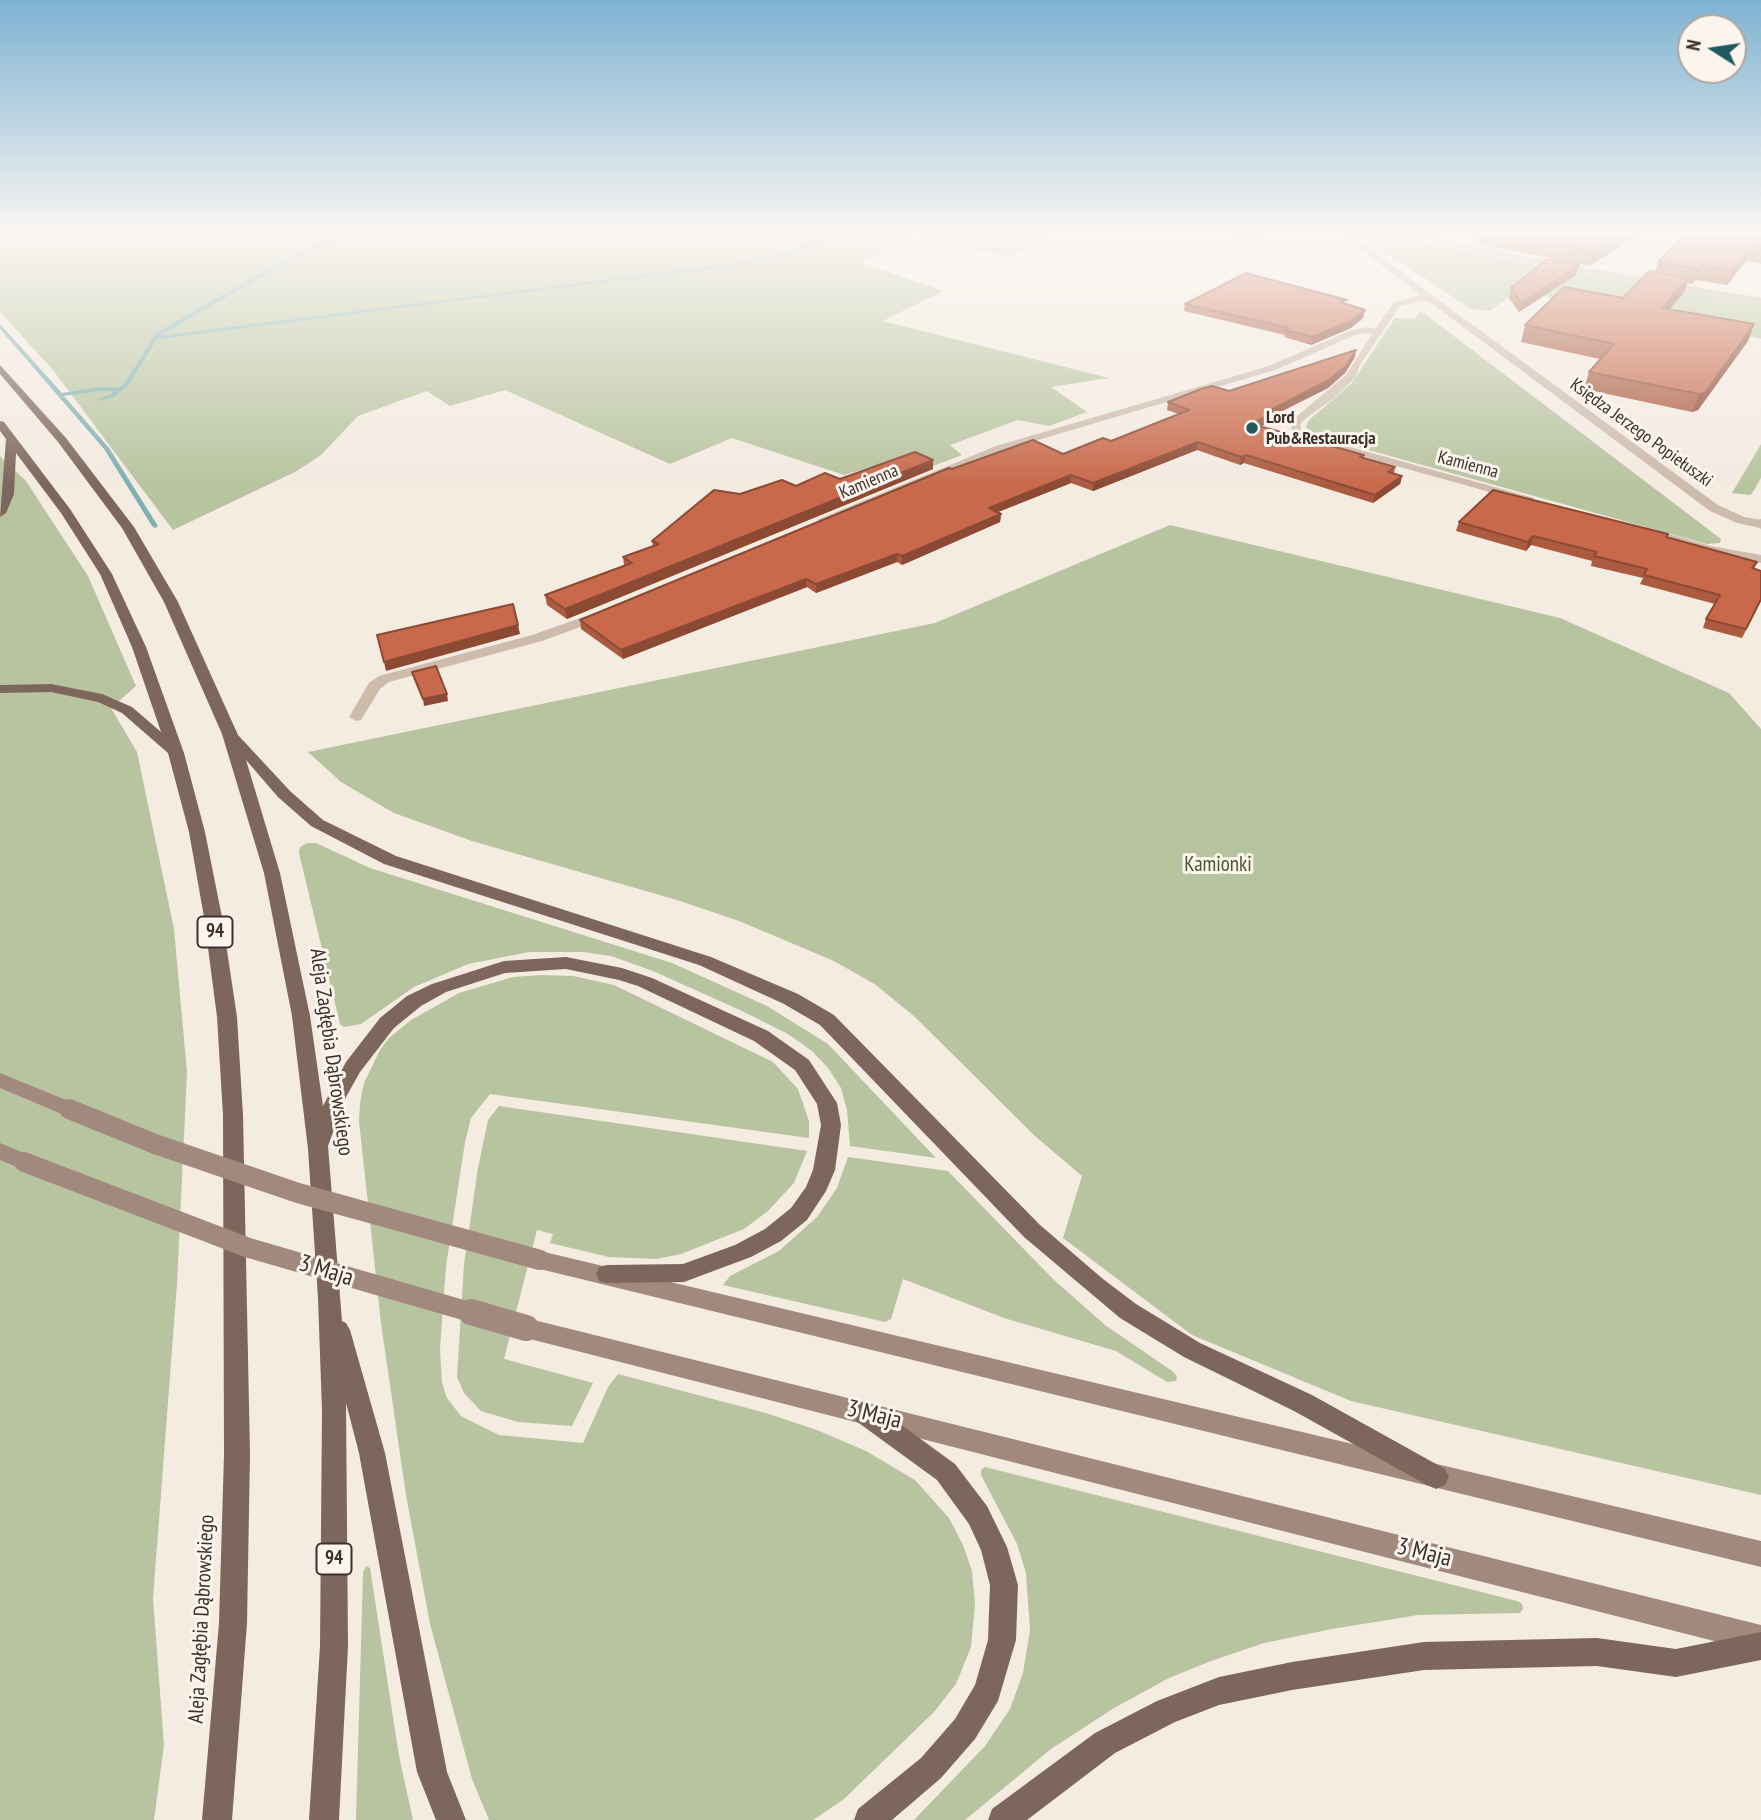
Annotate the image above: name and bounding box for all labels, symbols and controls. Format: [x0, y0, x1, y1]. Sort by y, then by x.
north arrow [1677, 14, 1747, 84]
text: N [1681, 38, 1706, 53]
street label: Księdza Jerzego Popiełuszki [1566, 374, 1716, 492]
place label: Lord Pub&Restauracja [1266, 407, 1376, 450]
marker: Lord Pub&Restauracja [1244, 420, 1260, 436]
street label: Kamienna [1435, 447, 1501, 483]
street label: Kamienna [836, 460, 902, 504]
park label: Kamionki [1184, 852, 1252, 878]
road number: 94 [198, 916, 232, 948]
street label: Aleja Zagłębia Dąbrowskiego [304, 947, 358, 1157]
street label: 3 Maja [295, 1249, 357, 1293]
street label: 3 Maja [844, 1394, 904, 1436]
street label: Aleja Zagłębia Dąbrowskiego [184, 1514, 220, 1724]
street label: 3 Maja [1394, 1532, 1454, 1574]
road number: 94 [316, 1544, 352, 1574]

